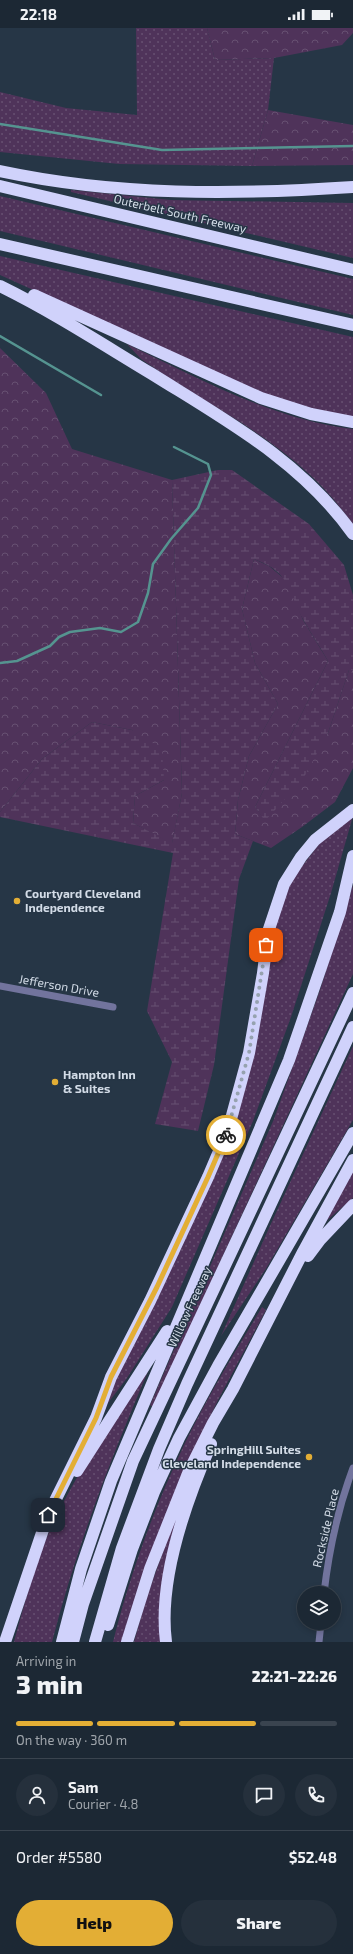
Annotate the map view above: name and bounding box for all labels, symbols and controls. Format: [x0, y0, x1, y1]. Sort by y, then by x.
text: 22:18 [20, 5, 57, 23]
street label: Outerbelt South Freeway [112, 191, 249, 235]
place label: Courtyard Cleveland Independence [25, 886, 141, 914]
marker: Courtyard Cleveland Independence [12, 896, 22, 906]
pin [249, 928, 283, 962]
icon: bag [255, 934, 277, 956]
street label: Jefferson Drive [18, 971, 100, 999]
place label: Hampton Inn & Suites [63, 1067, 136, 1095]
marker: Hampton Inn & Suites [50, 1077, 60, 1087]
courier [206, 1115, 246, 1155]
icon: bike [215, 1124, 237, 1146]
street label: Willow Freeway [164, 1264, 214, 1349]
place label: SpringHill Suites Cleveland Independence [162, 1442, 301, 1470]
marker: SpringHill Suites Cleveland Independence [304, 1452, 314, 1462]
street label: Rockside Place [309, 1487, 341, 1569]
pin [31, 1498, 65, 1532]
icon: home [37, 1504, 59, 1526]
map controls [297, 1586, 341, 1630]
button: layers [297, 1586, 341, 1630]
text: Arriving in [16, 1653, 76, 1669]
text: 22:21–22:26 [252, 1667, 337, 1685]
text: 3 min [16, 1668, 83, 1699]
text: On the way · 360 m [16, 1732, 127, 1748]
button: person [16, 1774, 58, 1816]
button: chat [243, 1774, 285, 1816]
button: phone [295, 1774, 337, 1816]
text: Sam [68, 1778, 99, 1796]
text: Courier · 4.8 [68, 1796, 138, 1812]
text: Order #5580 [16, 1848, 102, 1866]
text: $52.48 [289, 1848, 337, 1866]
button: Help [16, 1900, 173, 1946]
button: Share [181, 1900, 337, 1946]

